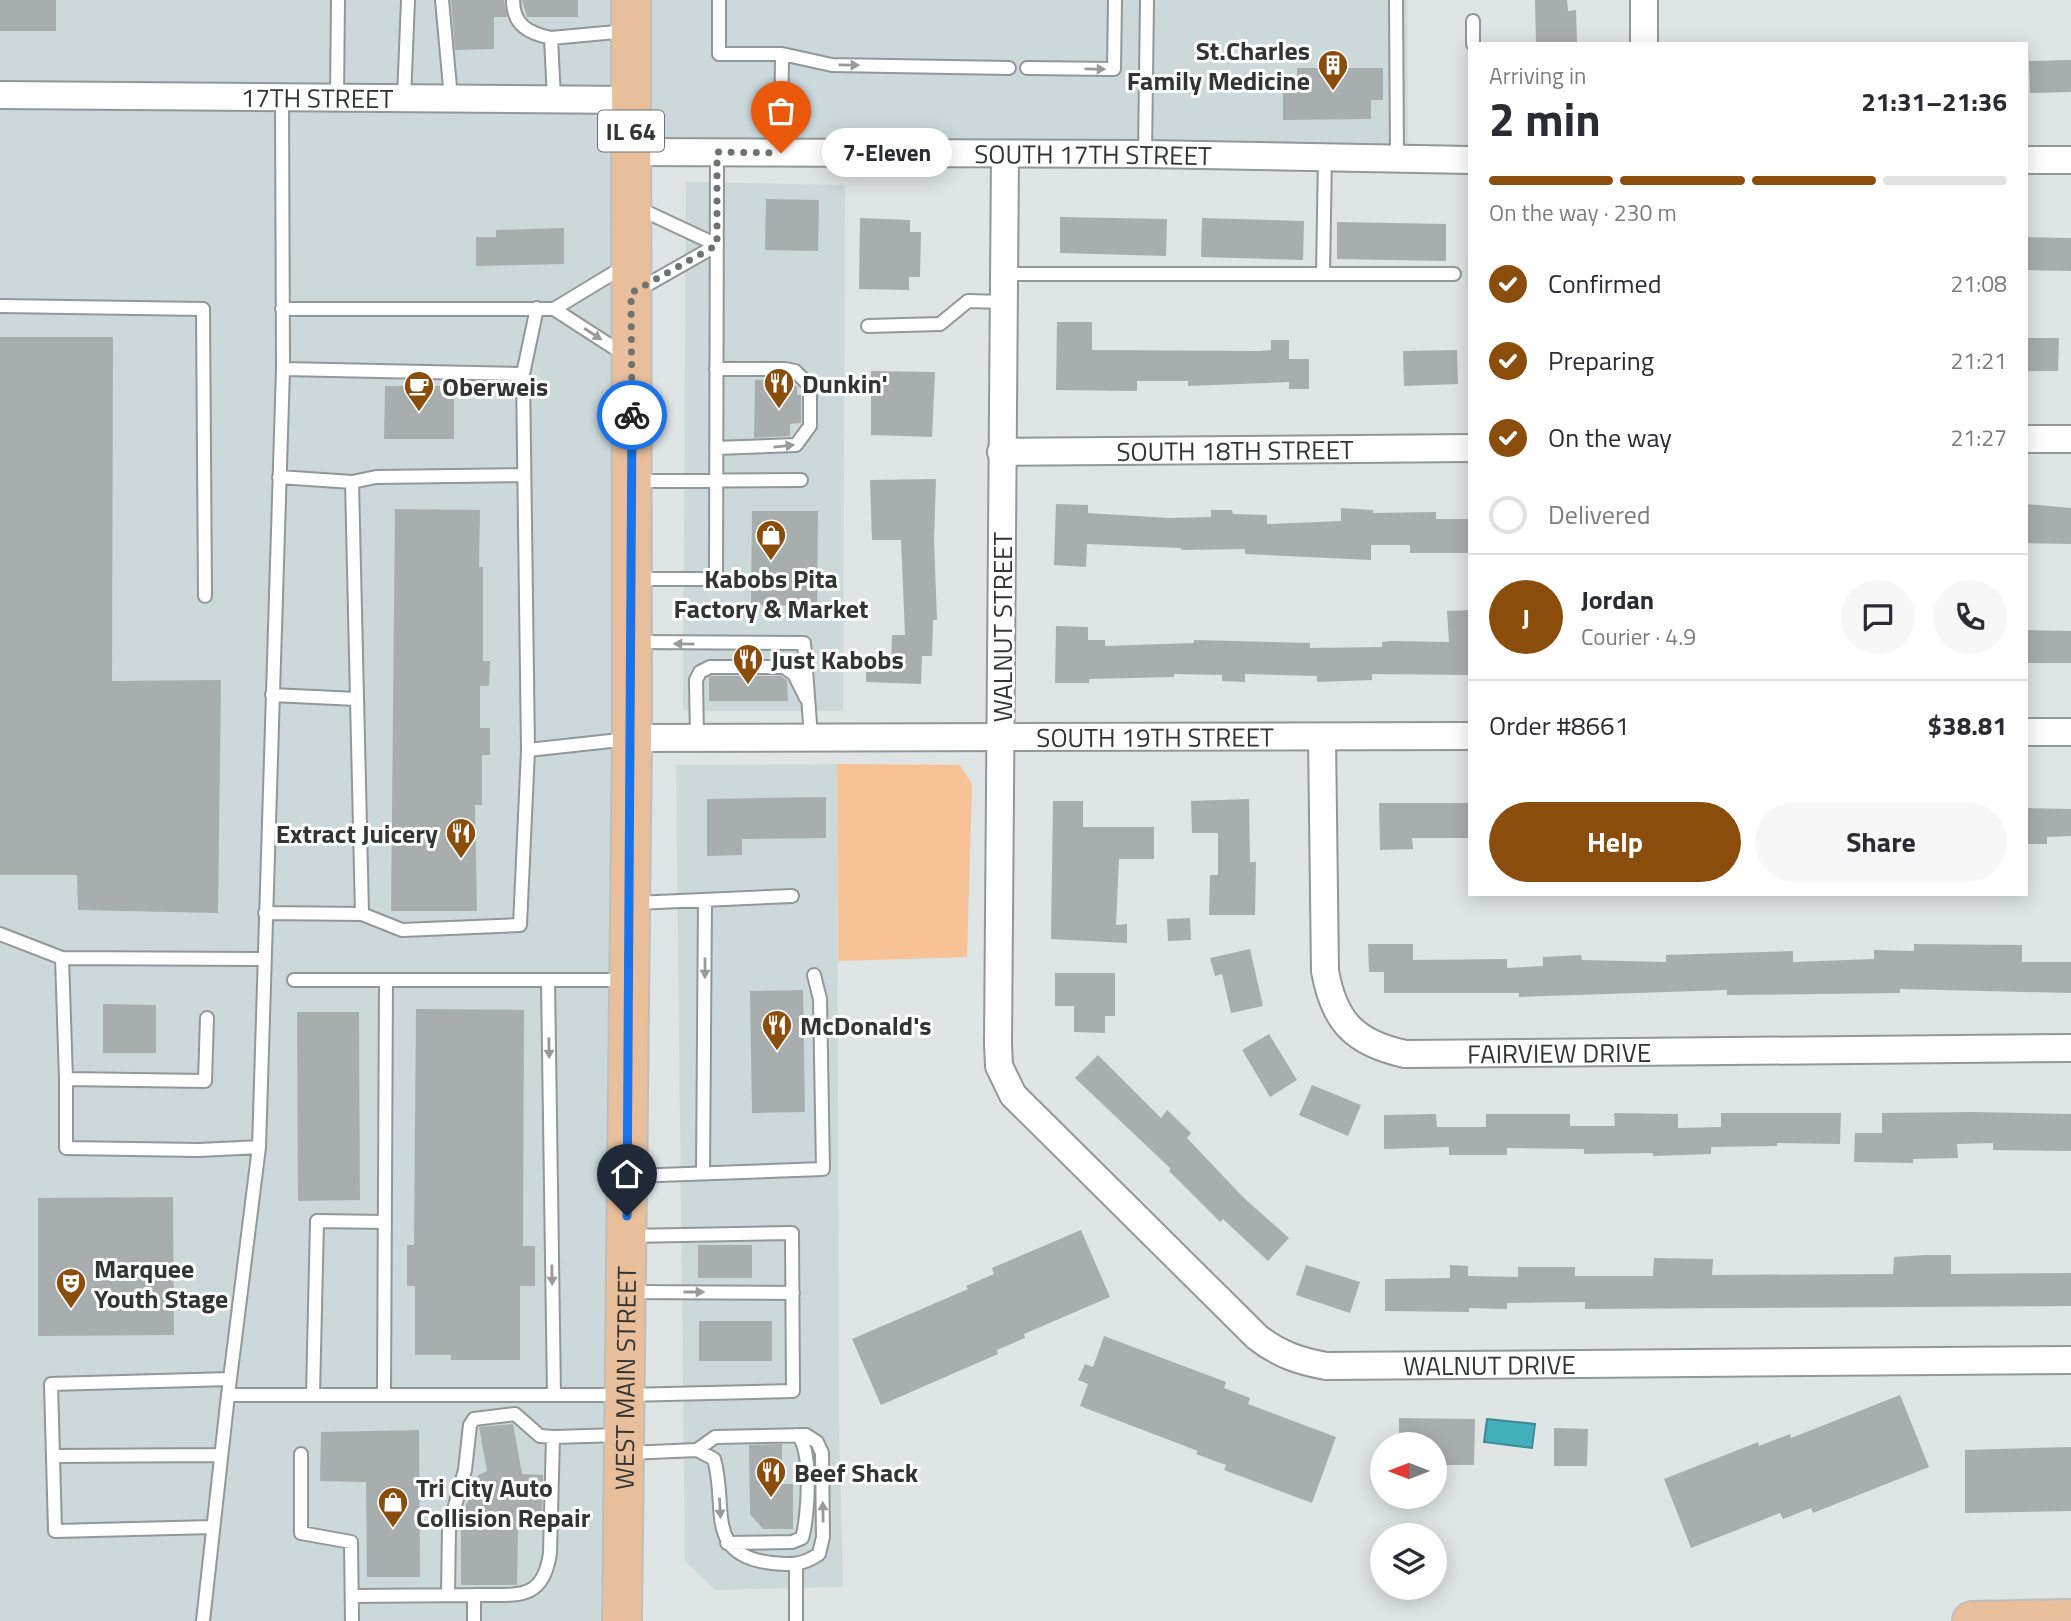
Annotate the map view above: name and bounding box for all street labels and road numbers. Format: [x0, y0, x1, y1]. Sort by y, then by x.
street label: 17TH STREET [241, 77, 394, 118]
road number: IL 64 [598, 110, 664, 152]
street label: SOUTH 17TH STREET [974, 134, 1212, 175]
street label: SOUTH 18TH STREET [1116, 429, 1354, 471]
street label: WALNUT STREET [983, 532, 1022, 722]
street label: SOUTH 19TH STREET [1036, 717, 1274, 757]
street label: FAIRVIEW DRIVE [1467, 1032, 1651, 1073]
street label: WEST MAIN STREET [604, 1265, 646, 1490]
street label: WALNUT DRIVE [1403, 1344, 1576, 1385]

